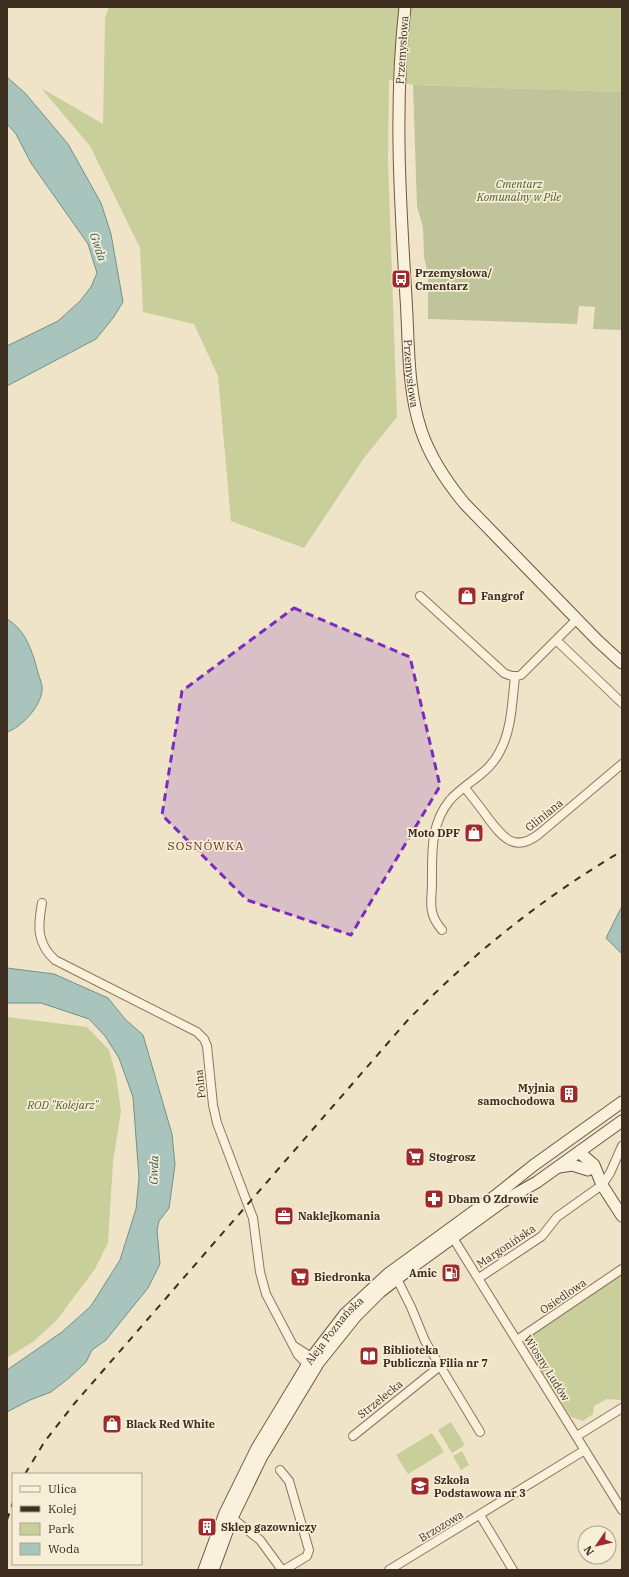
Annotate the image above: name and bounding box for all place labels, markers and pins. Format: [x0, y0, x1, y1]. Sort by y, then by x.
place label: Przemysłowa/ Cmentarz [415, 266, 493, 293]
bus stop icon: Przemysłowa/ Cmentarz [390, 268, 412, 290]
shop icon: Fangrof [456, 585, 478, 607]
place label: Fangrof [481, 589, 524, 603]
shop icon: Moto DPF [463, 822, 485, 844]
place label: Moto DPF [408, 826, 460, 840]
place label: Myjnia samochodowa [478, 1081, 555, 1108]
building icon: Myjnia samochodowa [558, 1083, 580, 1105]
supermarket icon: Stogrosz [404, 1146, 426, 1168]
place label: Stogrosz [429, 1150, 476, 1164]
pharmacy icon: Dbam O Zdrowie [423, 1188, 445, 1210]
place label: Dbam O Zdrowie [448, 1192, 539, 1206]
office icon: Naklejkomania [273, 1205, 295, 1227]
place label: Naklejkomania [298, 1209, 380, 1223]
fuel station icon: Amic [440, 1262, 462, 1284]
supermarket icon: Biedronka [289, 1266, 311, 1288]
place label: Amic [409, 1266, 437, 1280]
place label: Biedronka [314, 1270, 371, 1284]
place label: Biblioteka Publiczna Filia nr 7 [383, 1343, 488, 1370]
library icon: Biblioteka Publiczna Filia nr 7 [358, 1345, 380, 1367]
shop icon: Black Red White [101, 1413, 123, 1435]
place label: Black Red White [126, 1417, 215, 1431]
place label: Szkoła Podstawowa nr 3 [434, 1473, 526, 1500]
school or university icon: Szkoła Podstawowa nr 3 [409, 1475, 431, 1497]
building icon: Sklep gazowniczy [196, 1516, 218, 1538]
place label: Sklep gazowniczy [221, 1520, 317, 1534]

